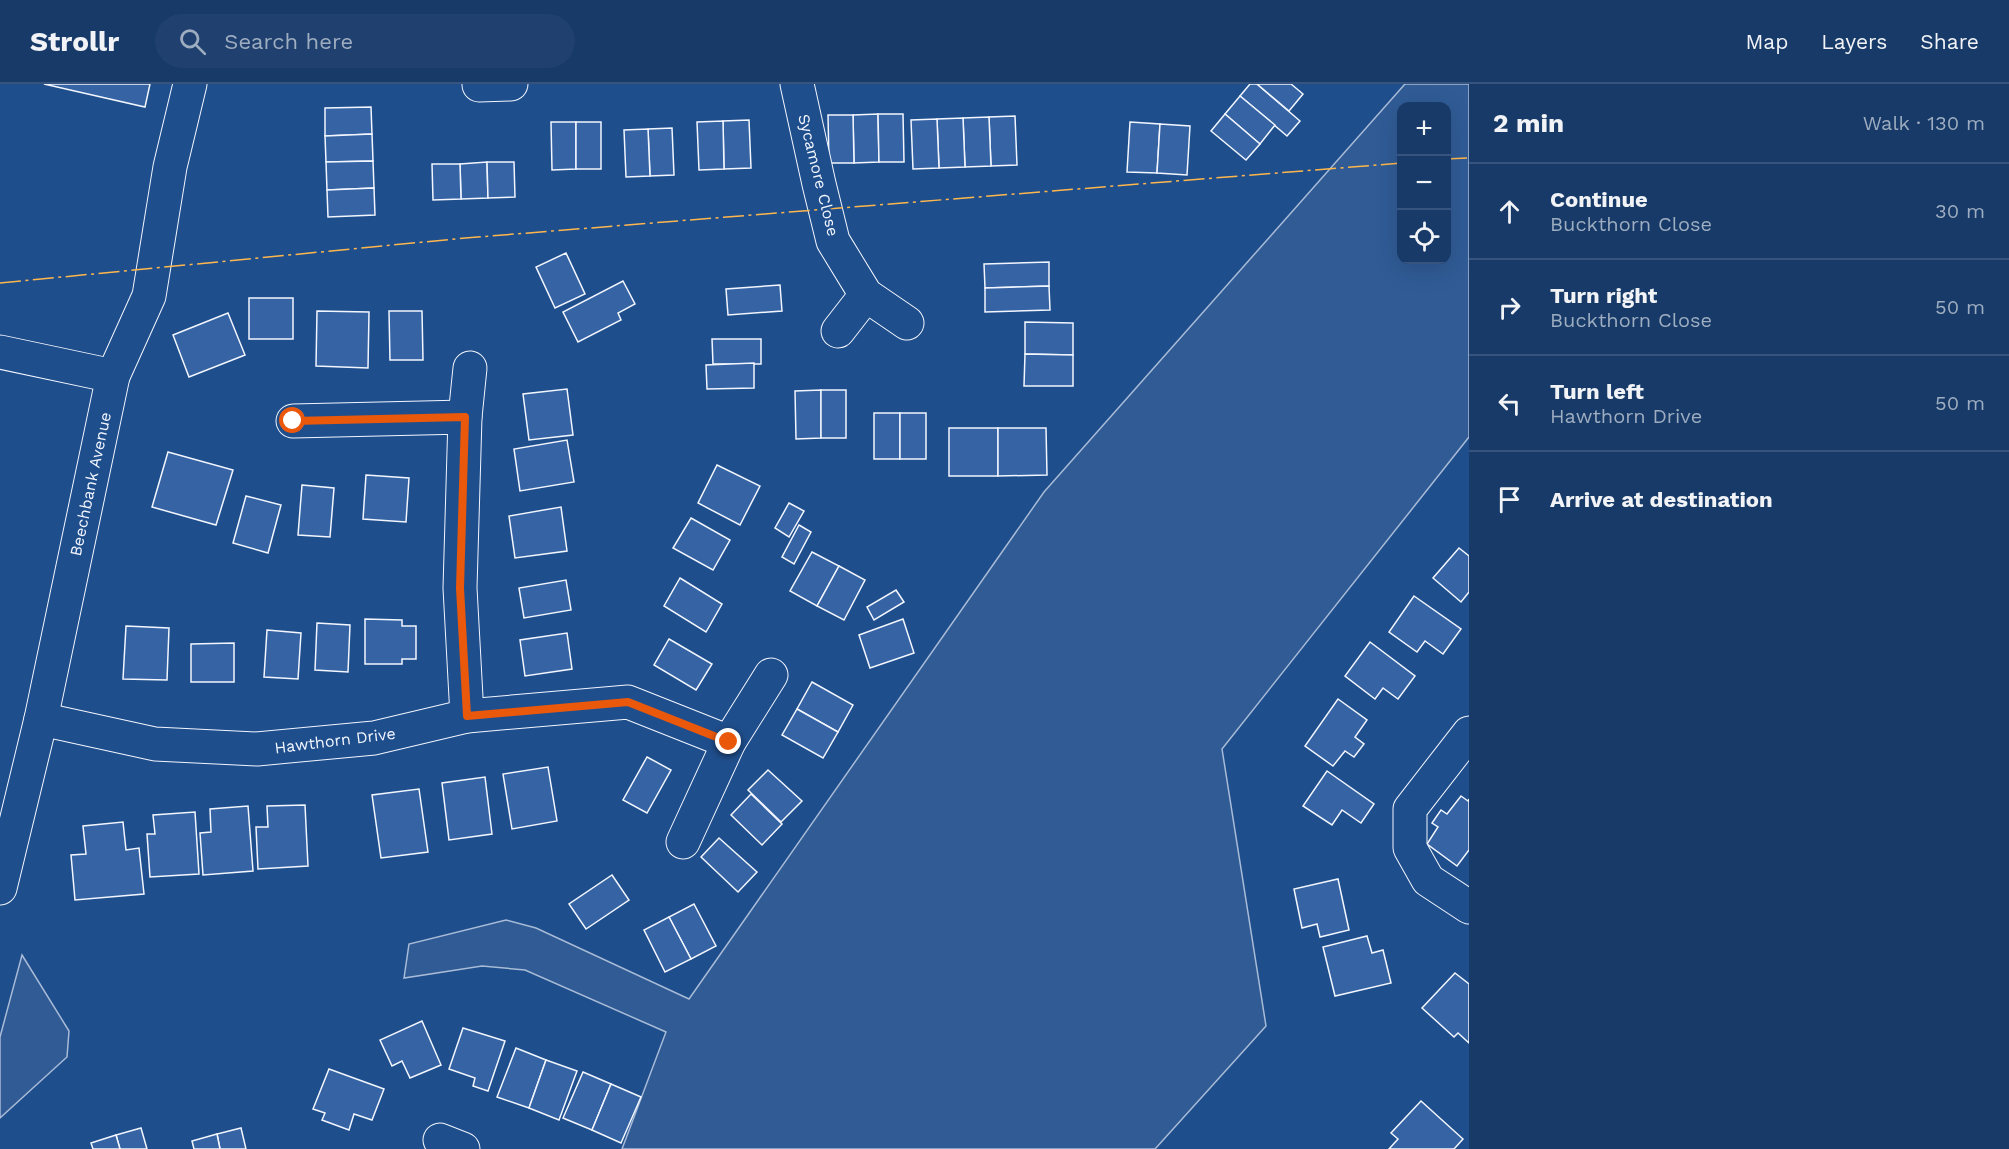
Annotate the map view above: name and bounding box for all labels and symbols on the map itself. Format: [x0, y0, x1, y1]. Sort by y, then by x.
street label: Sycamore Close [794, 112, 843, 238]
route start [279, 407, 305, 433]
street label: Beechbank Avenue [66, 410, 115, 558]
street label: Hawthorn Drive [273, 724, 397, 757]
route end [715, 728, 741, 754]

